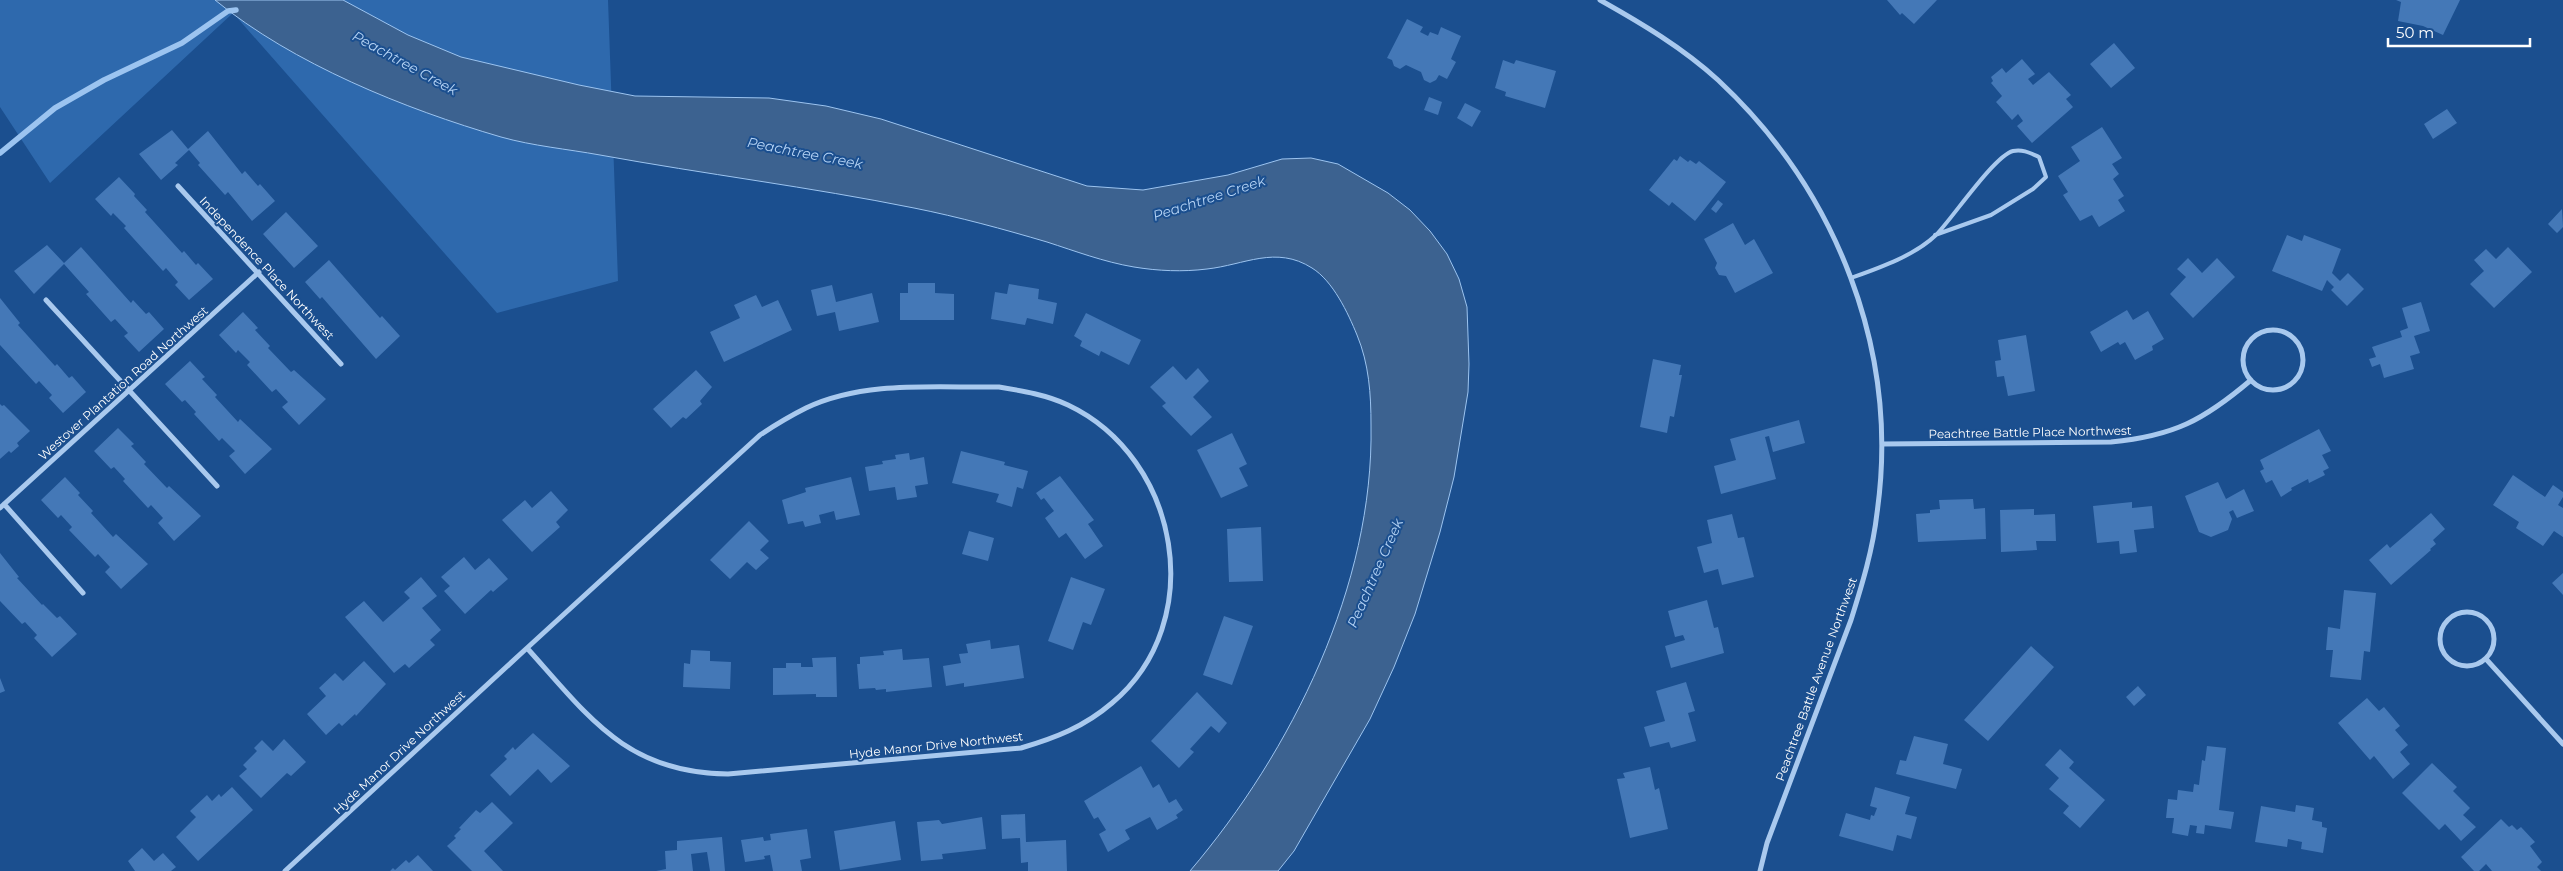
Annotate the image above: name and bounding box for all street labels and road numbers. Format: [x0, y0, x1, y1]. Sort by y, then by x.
street label: Independence Place Northwest [197, 193, 338, 343]
street label: Westover Plantation Road Northwest [35, 303, 211, 463]
street label: Peachtree Battle Place Northwest [1928, 423, 2132, 441]
street label: Peachtree Battle Avenue Northwest [1772, 575, 1860, 783]
street label: Hyde Manor Drive Northwest [330, 687, 468, 817]
street label: Hyde Manor Drive Northwest [848, 728, 1024, 762]

